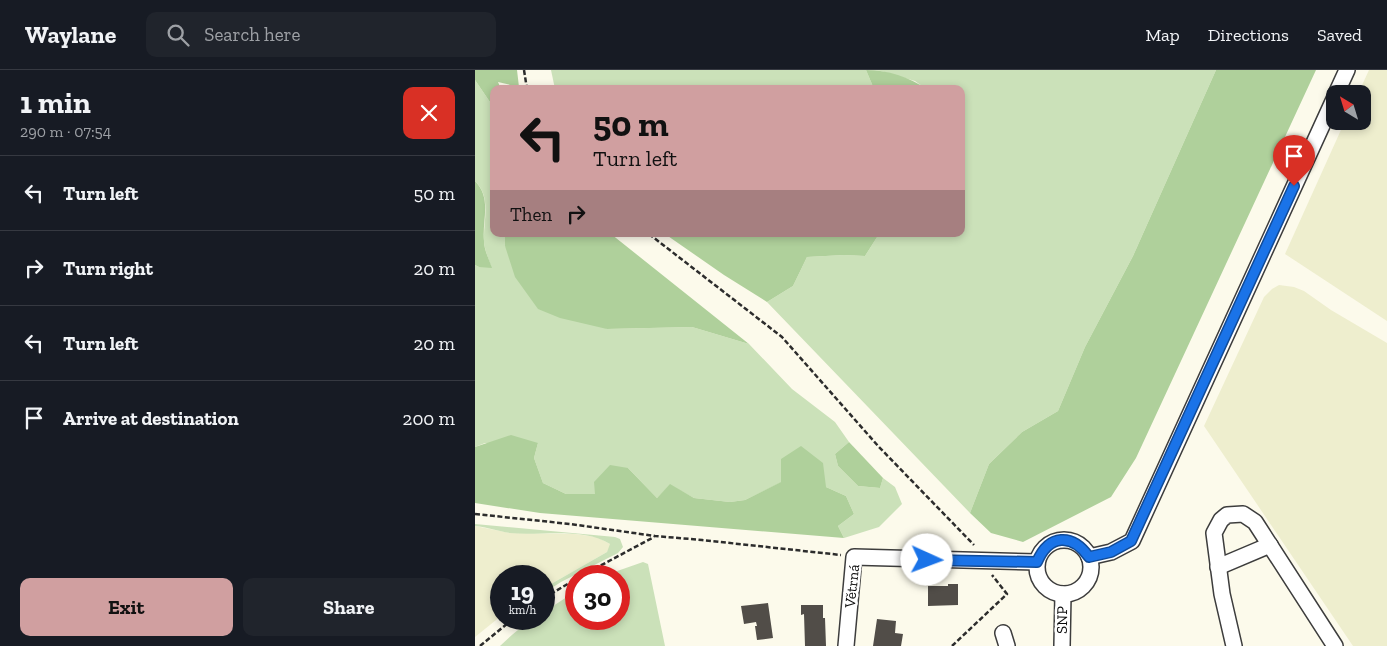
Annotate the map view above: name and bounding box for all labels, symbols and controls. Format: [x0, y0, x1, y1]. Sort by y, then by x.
search box [146, 12, 496, 57]
text: Waylane [25, 20, 116, 49]
icon: search [164, 21, 192, 49]
text: Search here [204, 23, 301, 46]
text: Map [1145, 24, 1180, 46]
text: Directions [1208, 24, 1289, 46]
text: Saved [1317, 24, 1362, 46]
text: 1 min [20, 85, 91, 121]
north arrow [1326, 85, 1371, 130]
map controls [1326, 85, 1371, 130]
button: close [403, 87, 455, 139]
text: 50 m [593, 103, 669, 145]
icon: left [510, 105, 575, 170]
text: 290 m · 07:54 [20, 122, 111, 141]
pin [1273, 135, 1315, 186]
icon: arrive [1280, 142, 1308, 170]
text: Turn left [593, 145, 677, 172]
icon: left [20, 179, 48, 207]
text: Turn left [63, 182, 138, 205]
text: 50 m [414, 182, 455, 205]
icon: right [562, 200, 590, 228]
text: Then [510, 203, 552, 226]
icon: right [20, 254, 48, 282]
text: Turn right [63, 257, 153, 280]
text: 20 m [414, 257, 455, 280]
icon: left [20, 329, 48, 357]
text: Turn left [63, 332, 138, 355]
text: 20 m [414, 332, 455, 355]
icon: arrive [20, 404, 48, 432]
text: Arrive at destination [63, 407, 239, 430]
text: 200 m [403, 407, 455, 430]
position arrow [900, 533, 952, 585]
street label: Větrná [841, 563, 863, 610]
speed limit sign: 30 [565, 565, 630, 630]
text: 19 [511, 576, 534, 606]
button: Exit [20, 578, 233, 636]
button: Share [243, 578, 455, 636]
text: km/h [509, 603, 536, 617]
street label: SNP [1053, 606, 1071, 634]

